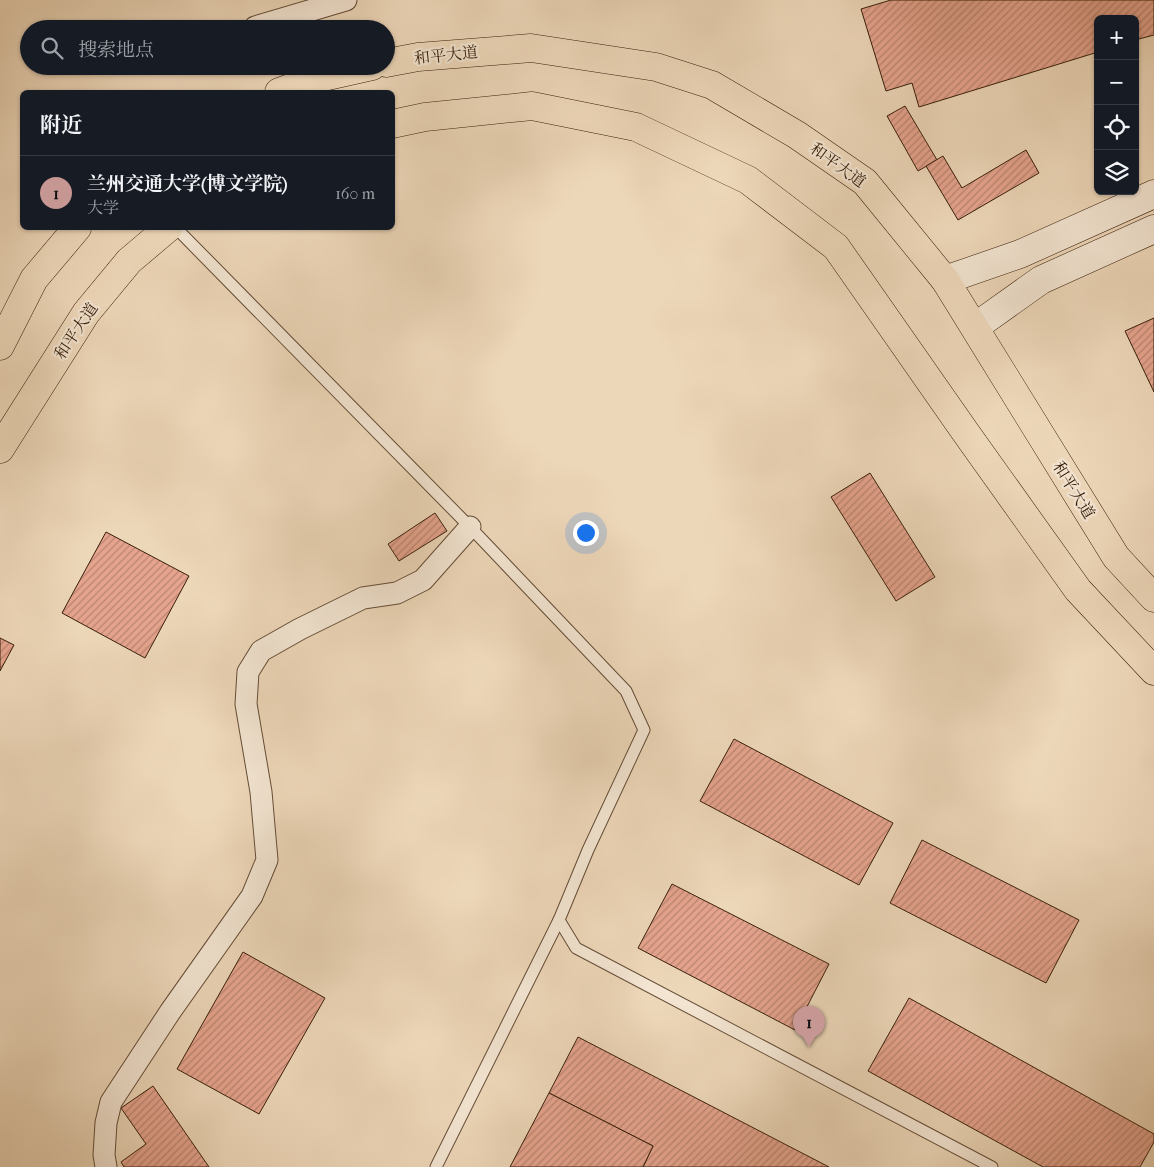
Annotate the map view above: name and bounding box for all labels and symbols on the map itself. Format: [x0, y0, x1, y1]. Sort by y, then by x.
street label: 和平大道 [413, 42, 479, 68]
street label: 和平大道 [807, 139, 869, 191]
street label: 和平大道 [50, 299, 102, 363]
street label: 和平大道 [1049, 458, 1099, 522]
your location [573, 520, 599, 546]
pin: 1 [793, 1006, 825, 1047]

